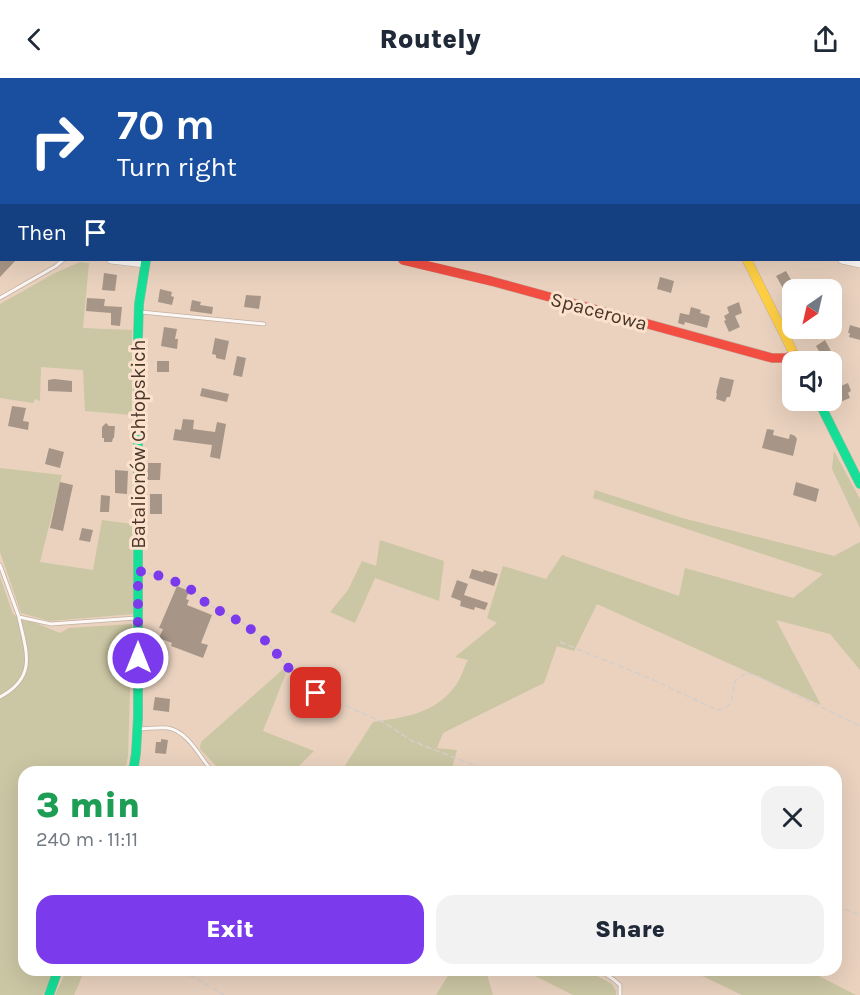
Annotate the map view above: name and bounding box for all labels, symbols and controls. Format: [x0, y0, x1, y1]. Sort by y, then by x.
icon: back [18, 23, 51, 56]
text: Routely [379, 23, 481, 55]
icon: share [809, 23, 842, 56]
text: 70 m [117, 100, 215, 150]
icon: right [18, 102, 96, 180]
text: Turn right [117, 151, 237, 183]
icon: arrive [79, 216, 112, 249]
text: Then [18, 220, 67, 246]
north arrow [782, 279, 842, 339]
map controls [782, 279, 842, 411]
street label: Spacerowa [548, 288, 650, 335]
street label: Batalionów Chłopskich [127, 339, 150, 549]
button: sound [782, 351, 842, 411]
position arrow [106, 626, 170, 690]
pin [290, 667, 341, 718]
icon: arrive [299, 676, 332, 709]
text: 3 min [36, 784, 140, 826]
button: close [761, 786, 824, 849]
text: 240 m · 11:11 [36, 828, 138, 851]
button: Exit [36, 895, 424, 964]
button: Share [436, 895, 824, 964]

